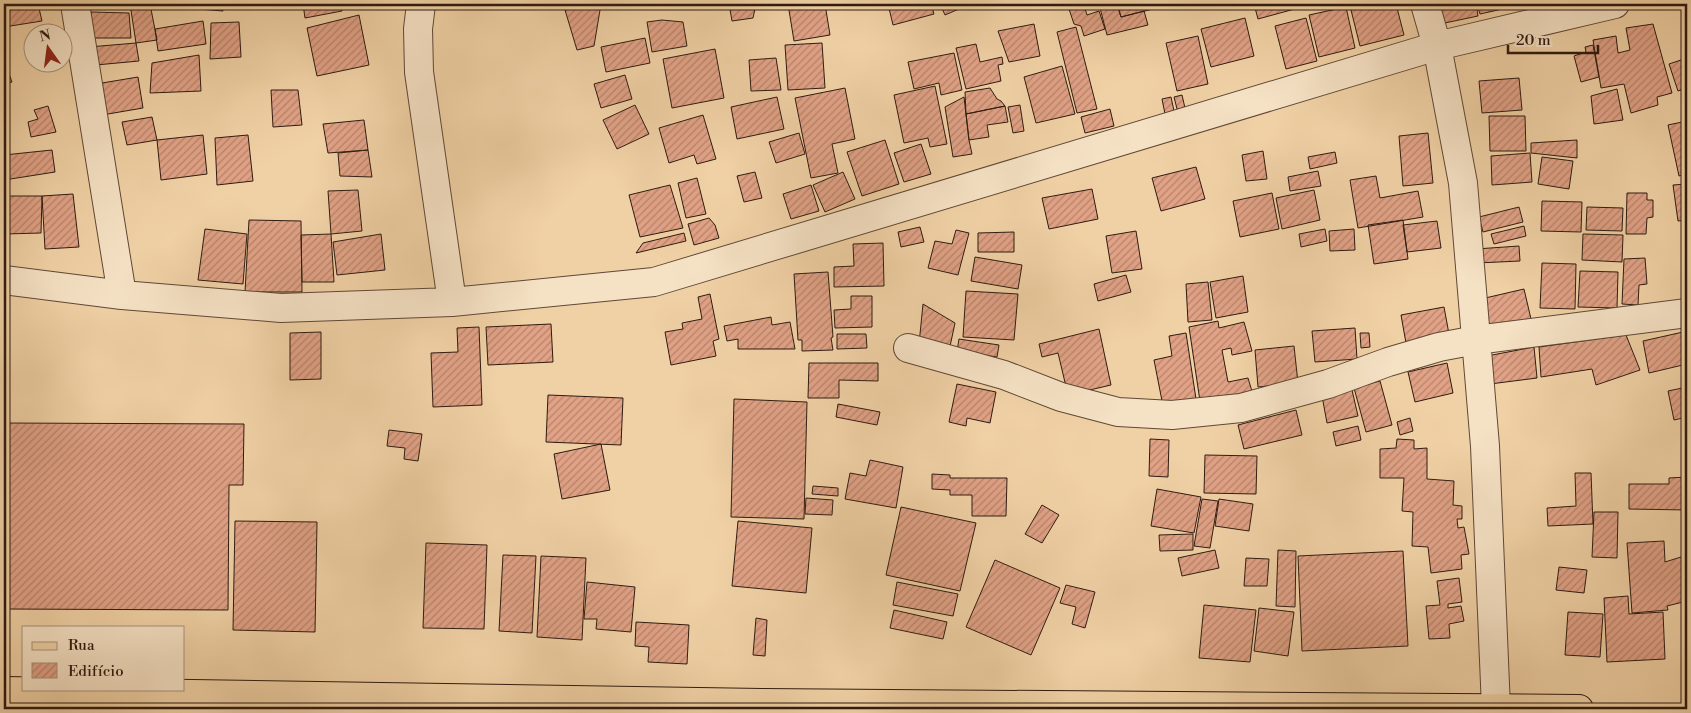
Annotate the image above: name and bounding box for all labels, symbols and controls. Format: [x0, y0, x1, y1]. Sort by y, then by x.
north arrow [22, 22, 72, 72]
scale bar [1508, 22, 1598, 54]
text: N [38, 26, 53, 46]
text: 20 m [1516, 31, 1551, 50]
legend [22, 626, 185, 690]
text: Rua [68, 636, 95, 655]
text: Edifício [68, 662, 124, 681]

